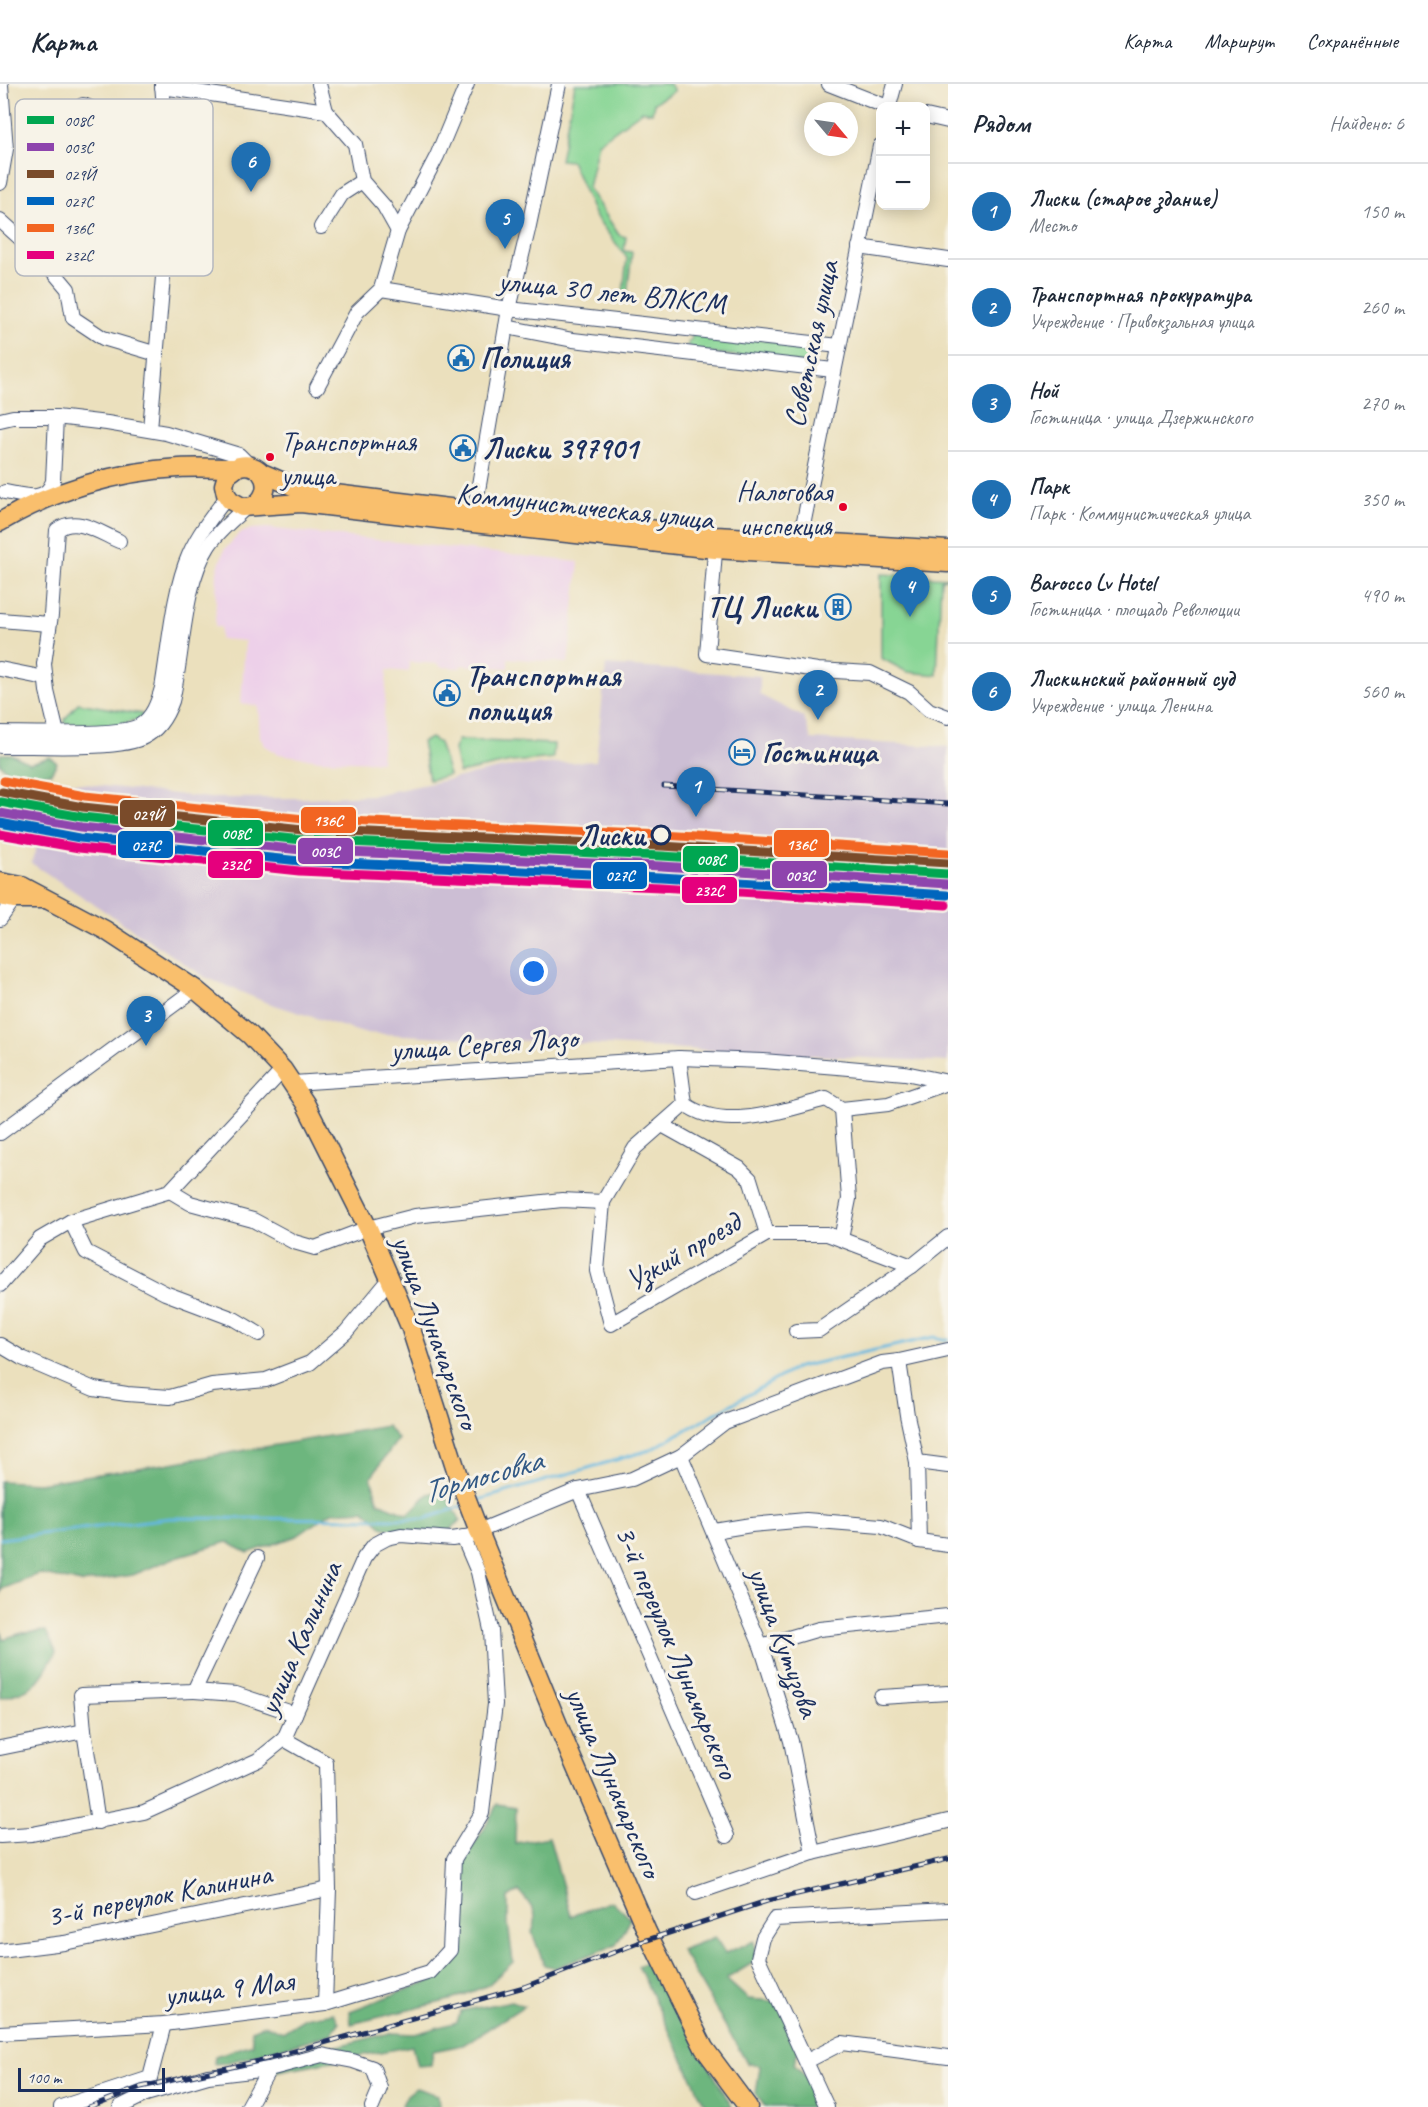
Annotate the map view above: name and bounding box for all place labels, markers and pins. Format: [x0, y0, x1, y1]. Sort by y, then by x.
pin: 6 [232, 142, 270, 192]
pin: 5 [486, 200, 524, 249]
place label: Полиция [480, 339, 572, 377]
public building icon: Полиция [446, 343, 476, 373]
place label: Транспортная улица [279, 424, 417, 493]
place label: Лиски 397901 [482, 429, 641, 467]
public building icon: Лиски 397901 [448, 433, 478, 463]
marker: Транспортная улица [264, 451, 276, 463]
place label: Налоговая инспекция [736, 474, 834, 543]
marker: Налоговая инспекция [837, 501, 849, 513]
pin: 4 [890, 568, 930, 617]
place label: ТЦ Лиски [707, 588, 819, 626]
building icon: ТЦ Лиски [823, 592, 853, 622]
place label: Транспортная полиция [466, 657, 622, 729]
pin: 2 [798, 670, 838, 720]
public building icon: Транспортная полиция [432, 678, 462, 708]
place label: Гостиница [762, 733, 880, 771]
hotel icon: Гостиница [727, 737, 757, 767]
pin: 1 [676, 768, 716, 817]
place label: Лиски [578, 816, 647, 854]
marker: Лиски [651, 825, 671, 845]
pin: 3 [126, 996, 166, 1046]

